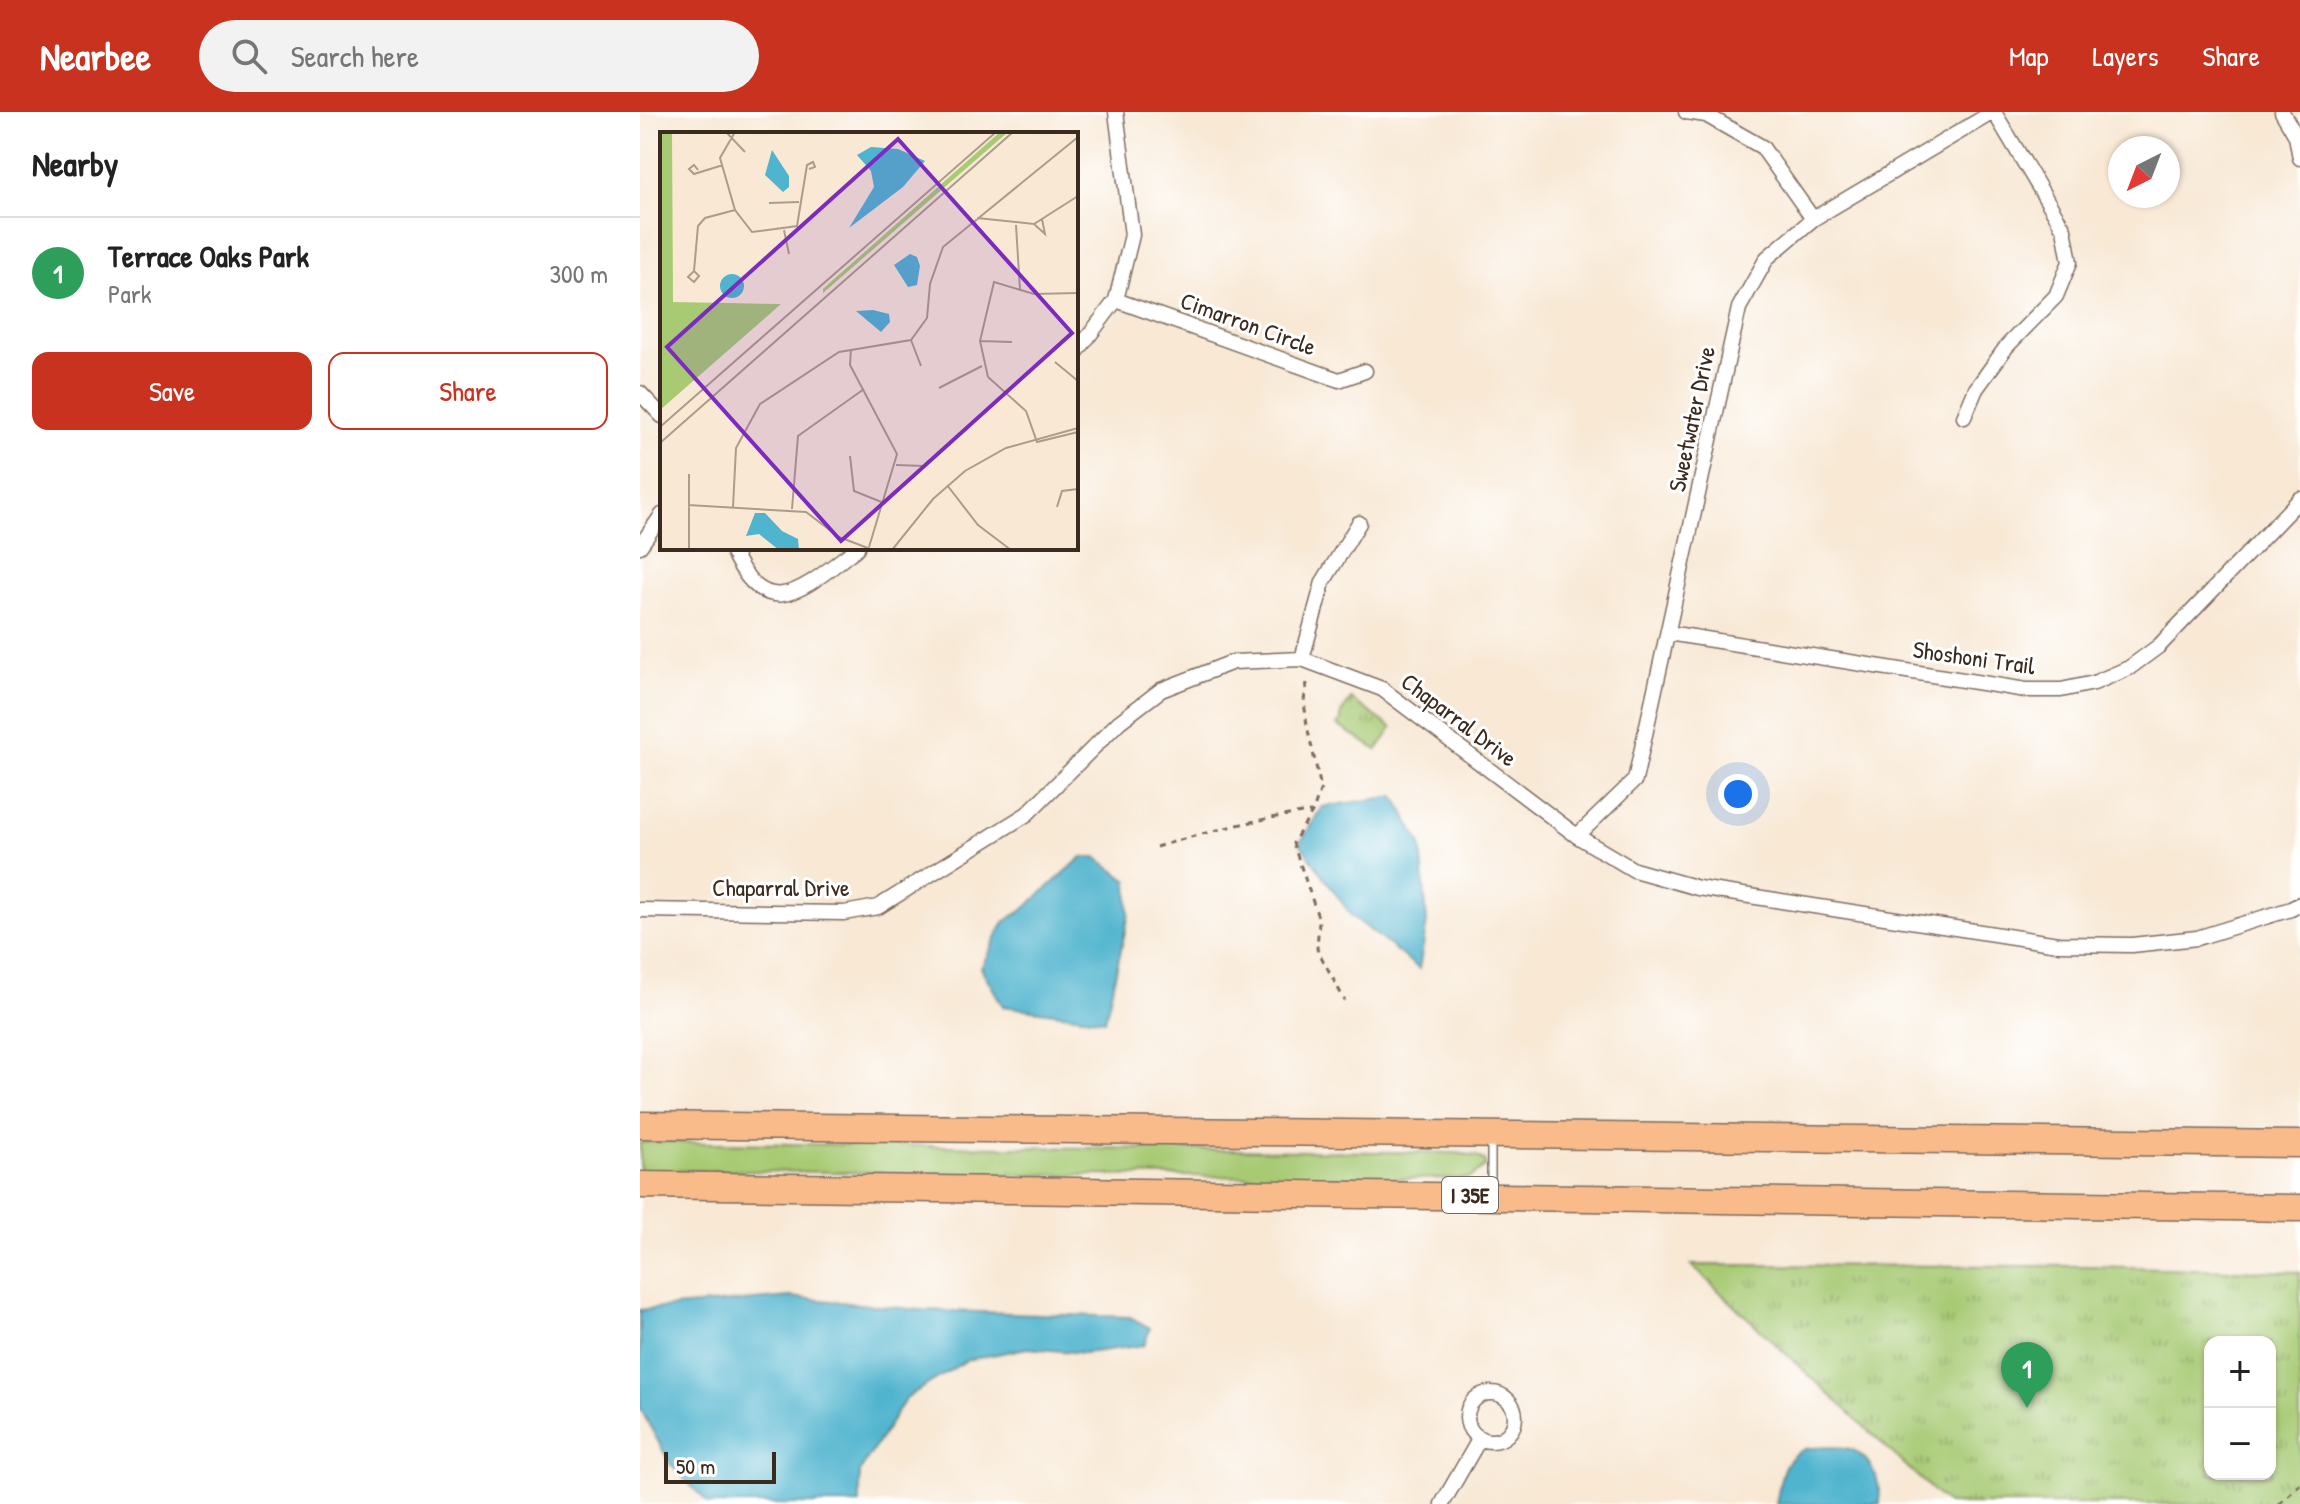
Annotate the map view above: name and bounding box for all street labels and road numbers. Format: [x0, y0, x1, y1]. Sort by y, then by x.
street label: Cimarron Circle [1176, 284, 1321, 362]
street label: Sweetwater Drive [1660, 343, 1722, 494]
street label: Shoshoni Trail [1911, 633, 2038, 682]
street label: Chaparral Drive [1395, 665, 1524, 774]
street label: Chaparral Drive [712, 871, 850, 903]
road number: I 35E [1442, 1177, 1498, 1213]

